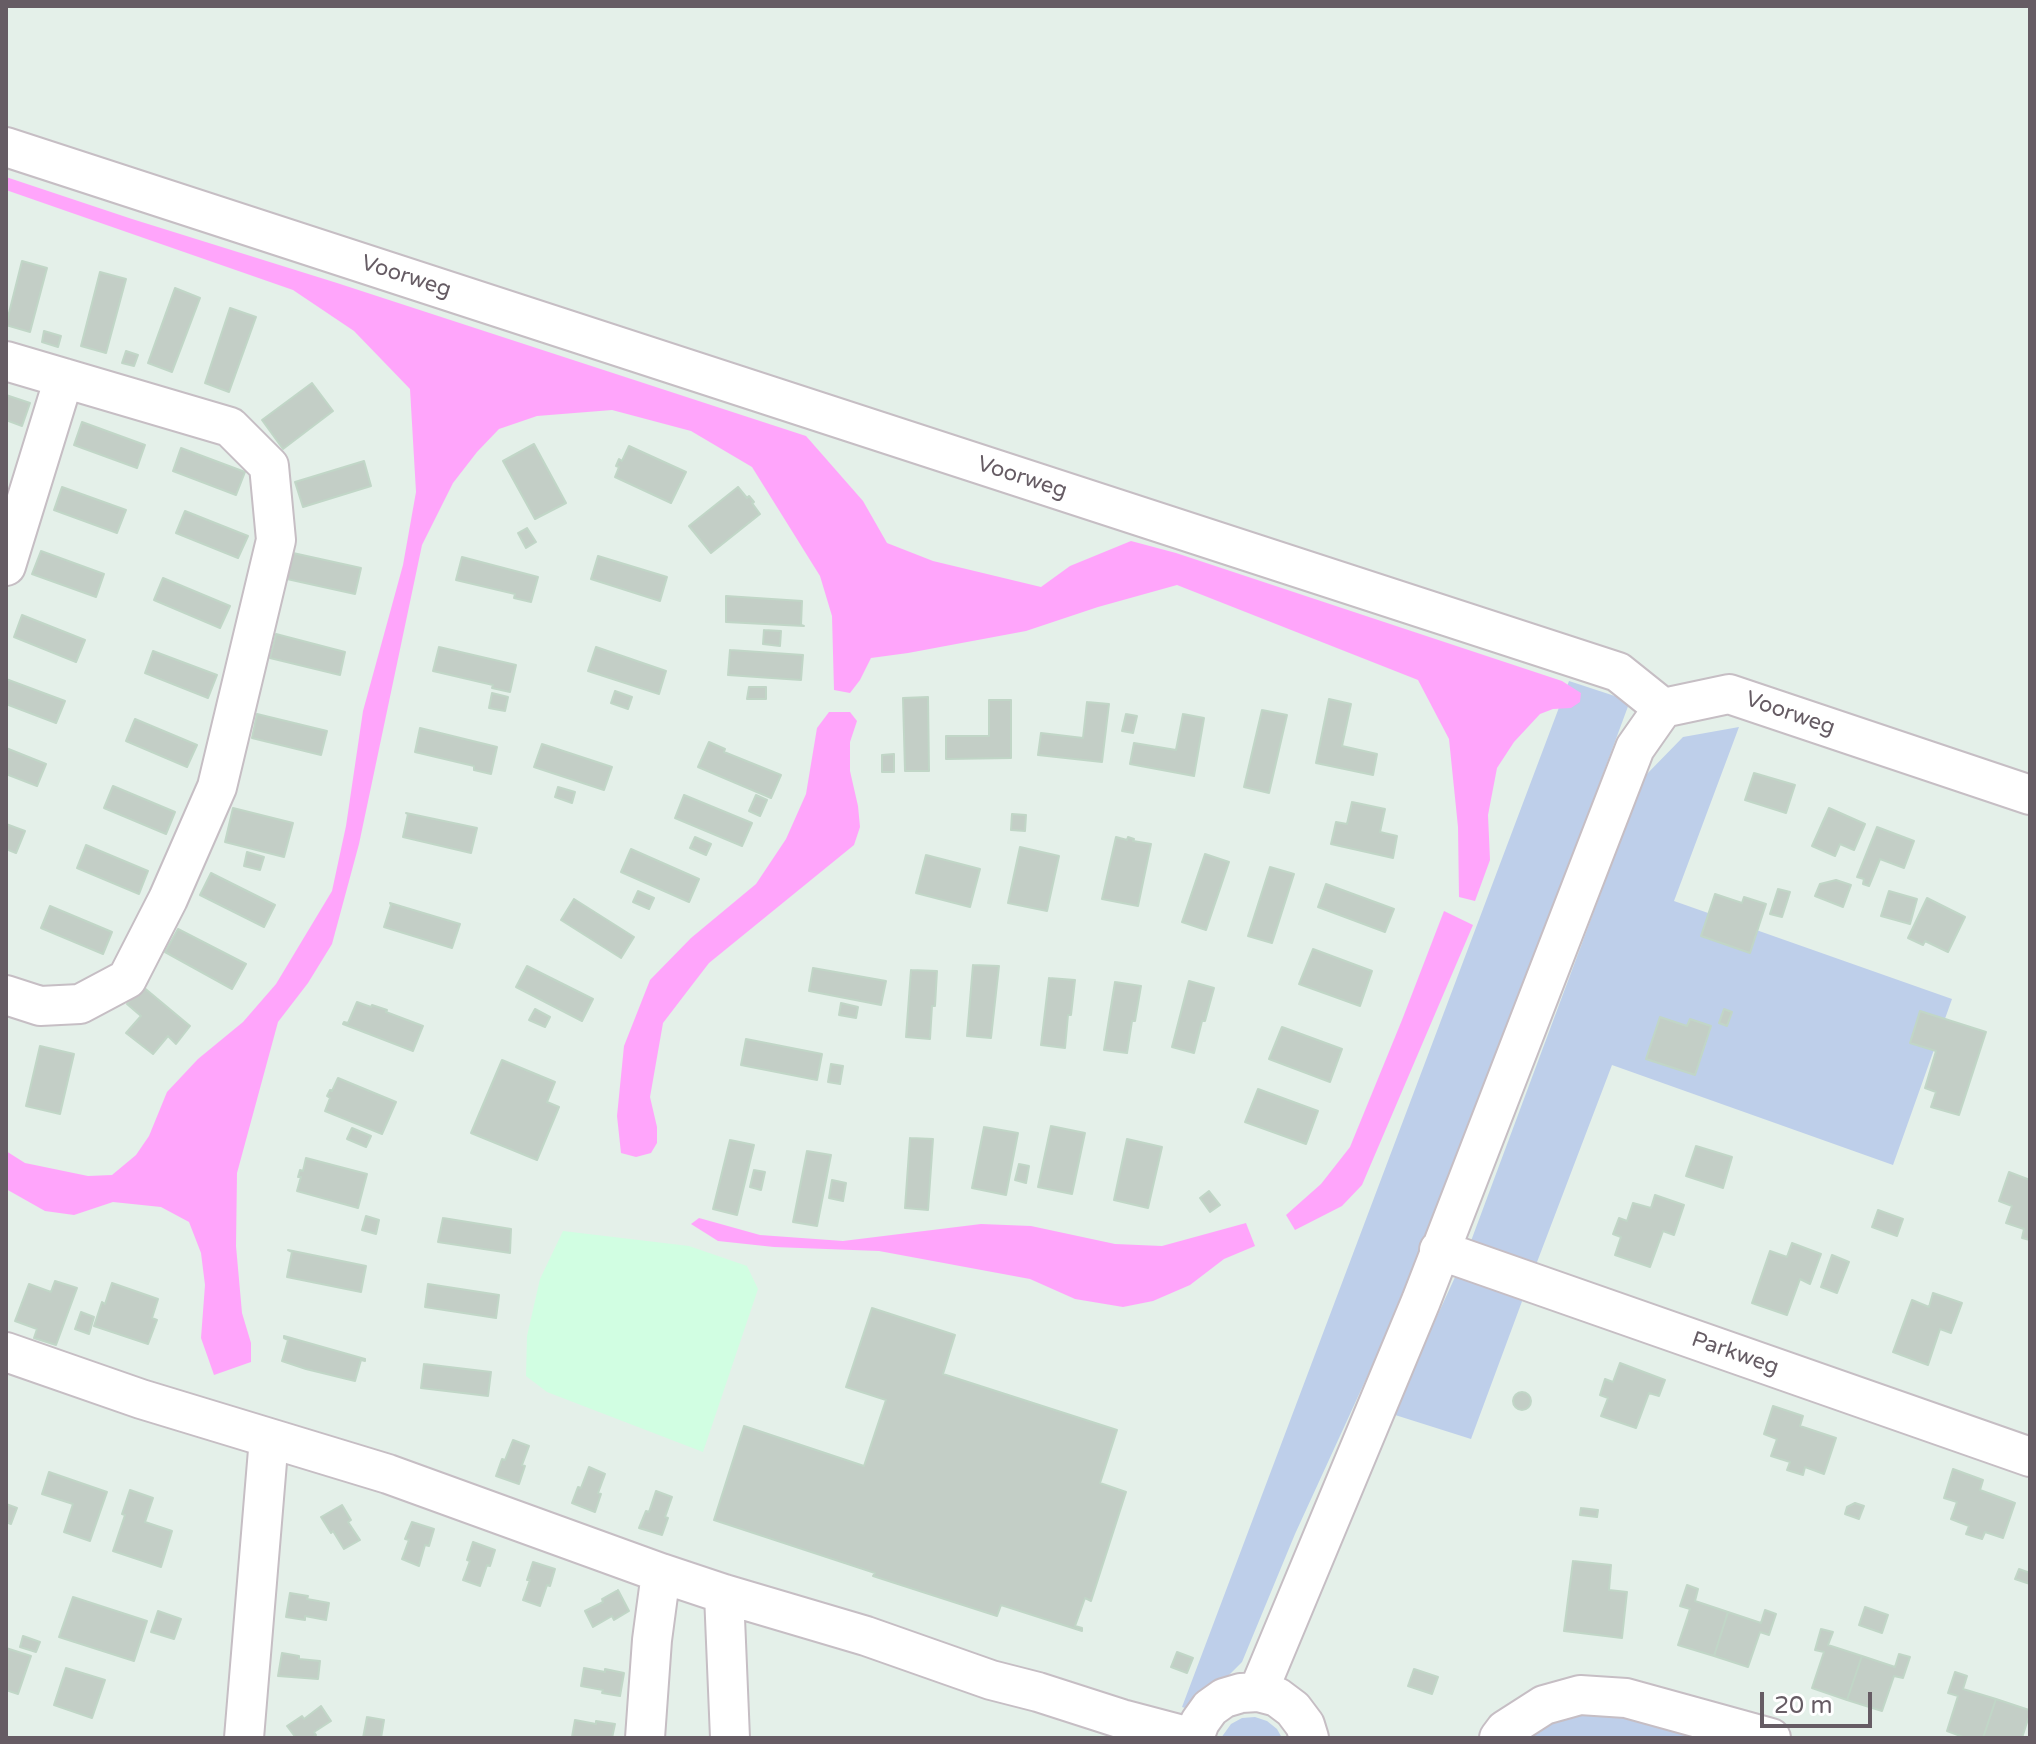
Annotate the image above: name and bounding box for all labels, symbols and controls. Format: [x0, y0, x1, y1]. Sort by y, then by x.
street label: Voorweg [358, 250, 454, 304]
street label: Voorweg [974, 451, 1070, 505]
street label: Voorweg [1742, 686, 1838, 742]
street label: Parkweg [1688, 1327, 1782, 1381]
scale bar [1764, 1676, 1876, 1726]
text: 20 m [1774, 1691, 1832, 1720]

